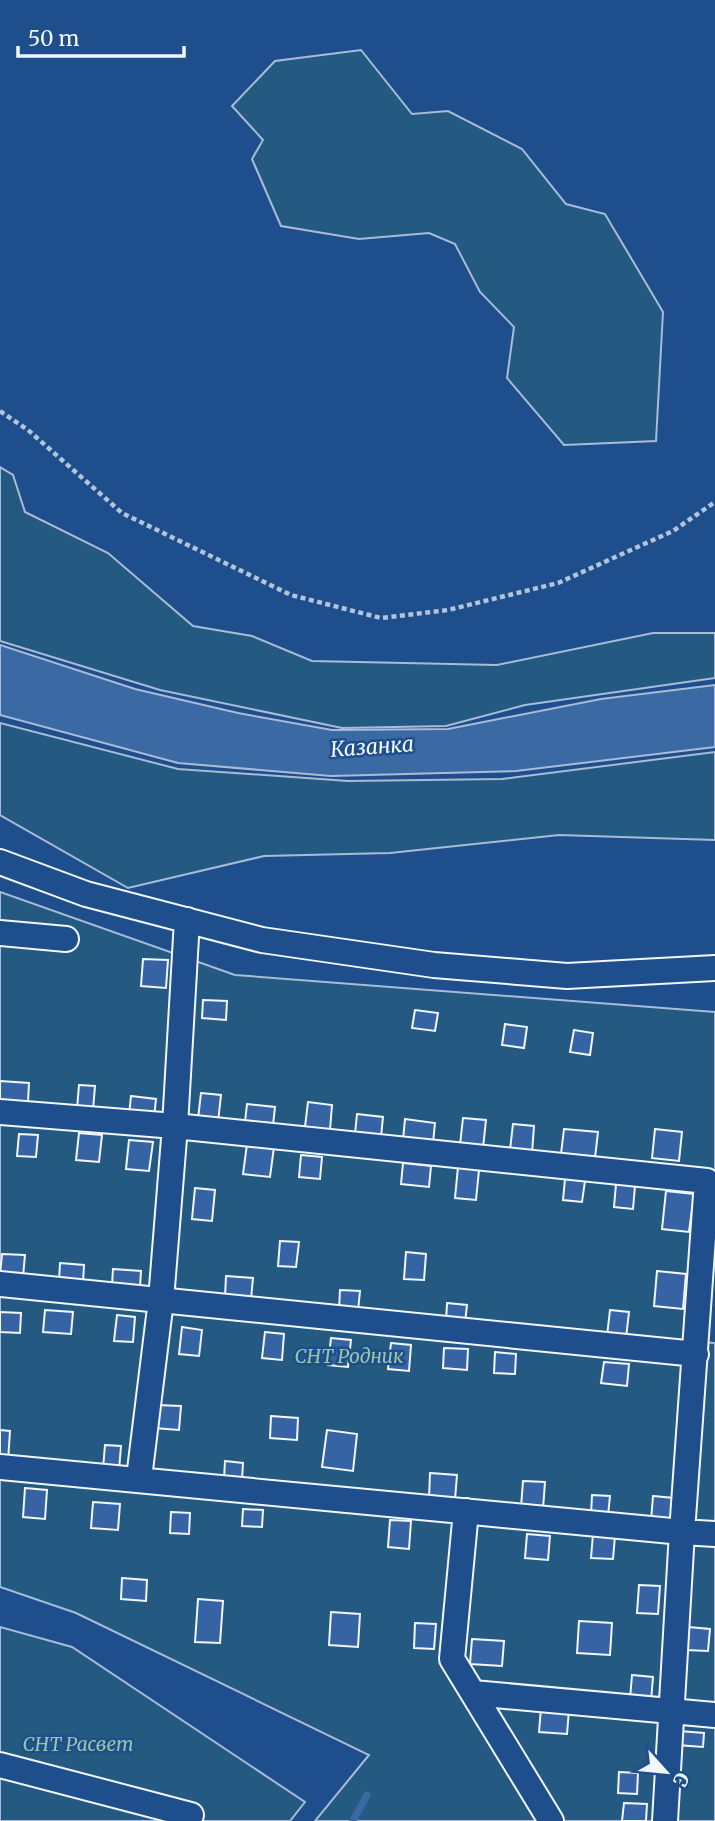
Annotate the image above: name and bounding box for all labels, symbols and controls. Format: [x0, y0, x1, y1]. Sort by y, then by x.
scale bar [18, 14, 184, 58]
text: 50 m [28, 25, 79, 52]
water label: Казанка [329, 730, 415, 763]
park label: СНТ Родник [294, 1344, 404, 1368]
park label: СНТ Расвет [22, 1732, 134, 1756]
north arrow [631, 1737, 701, 1807]
text: С [668, 1769, 695, 1791]

